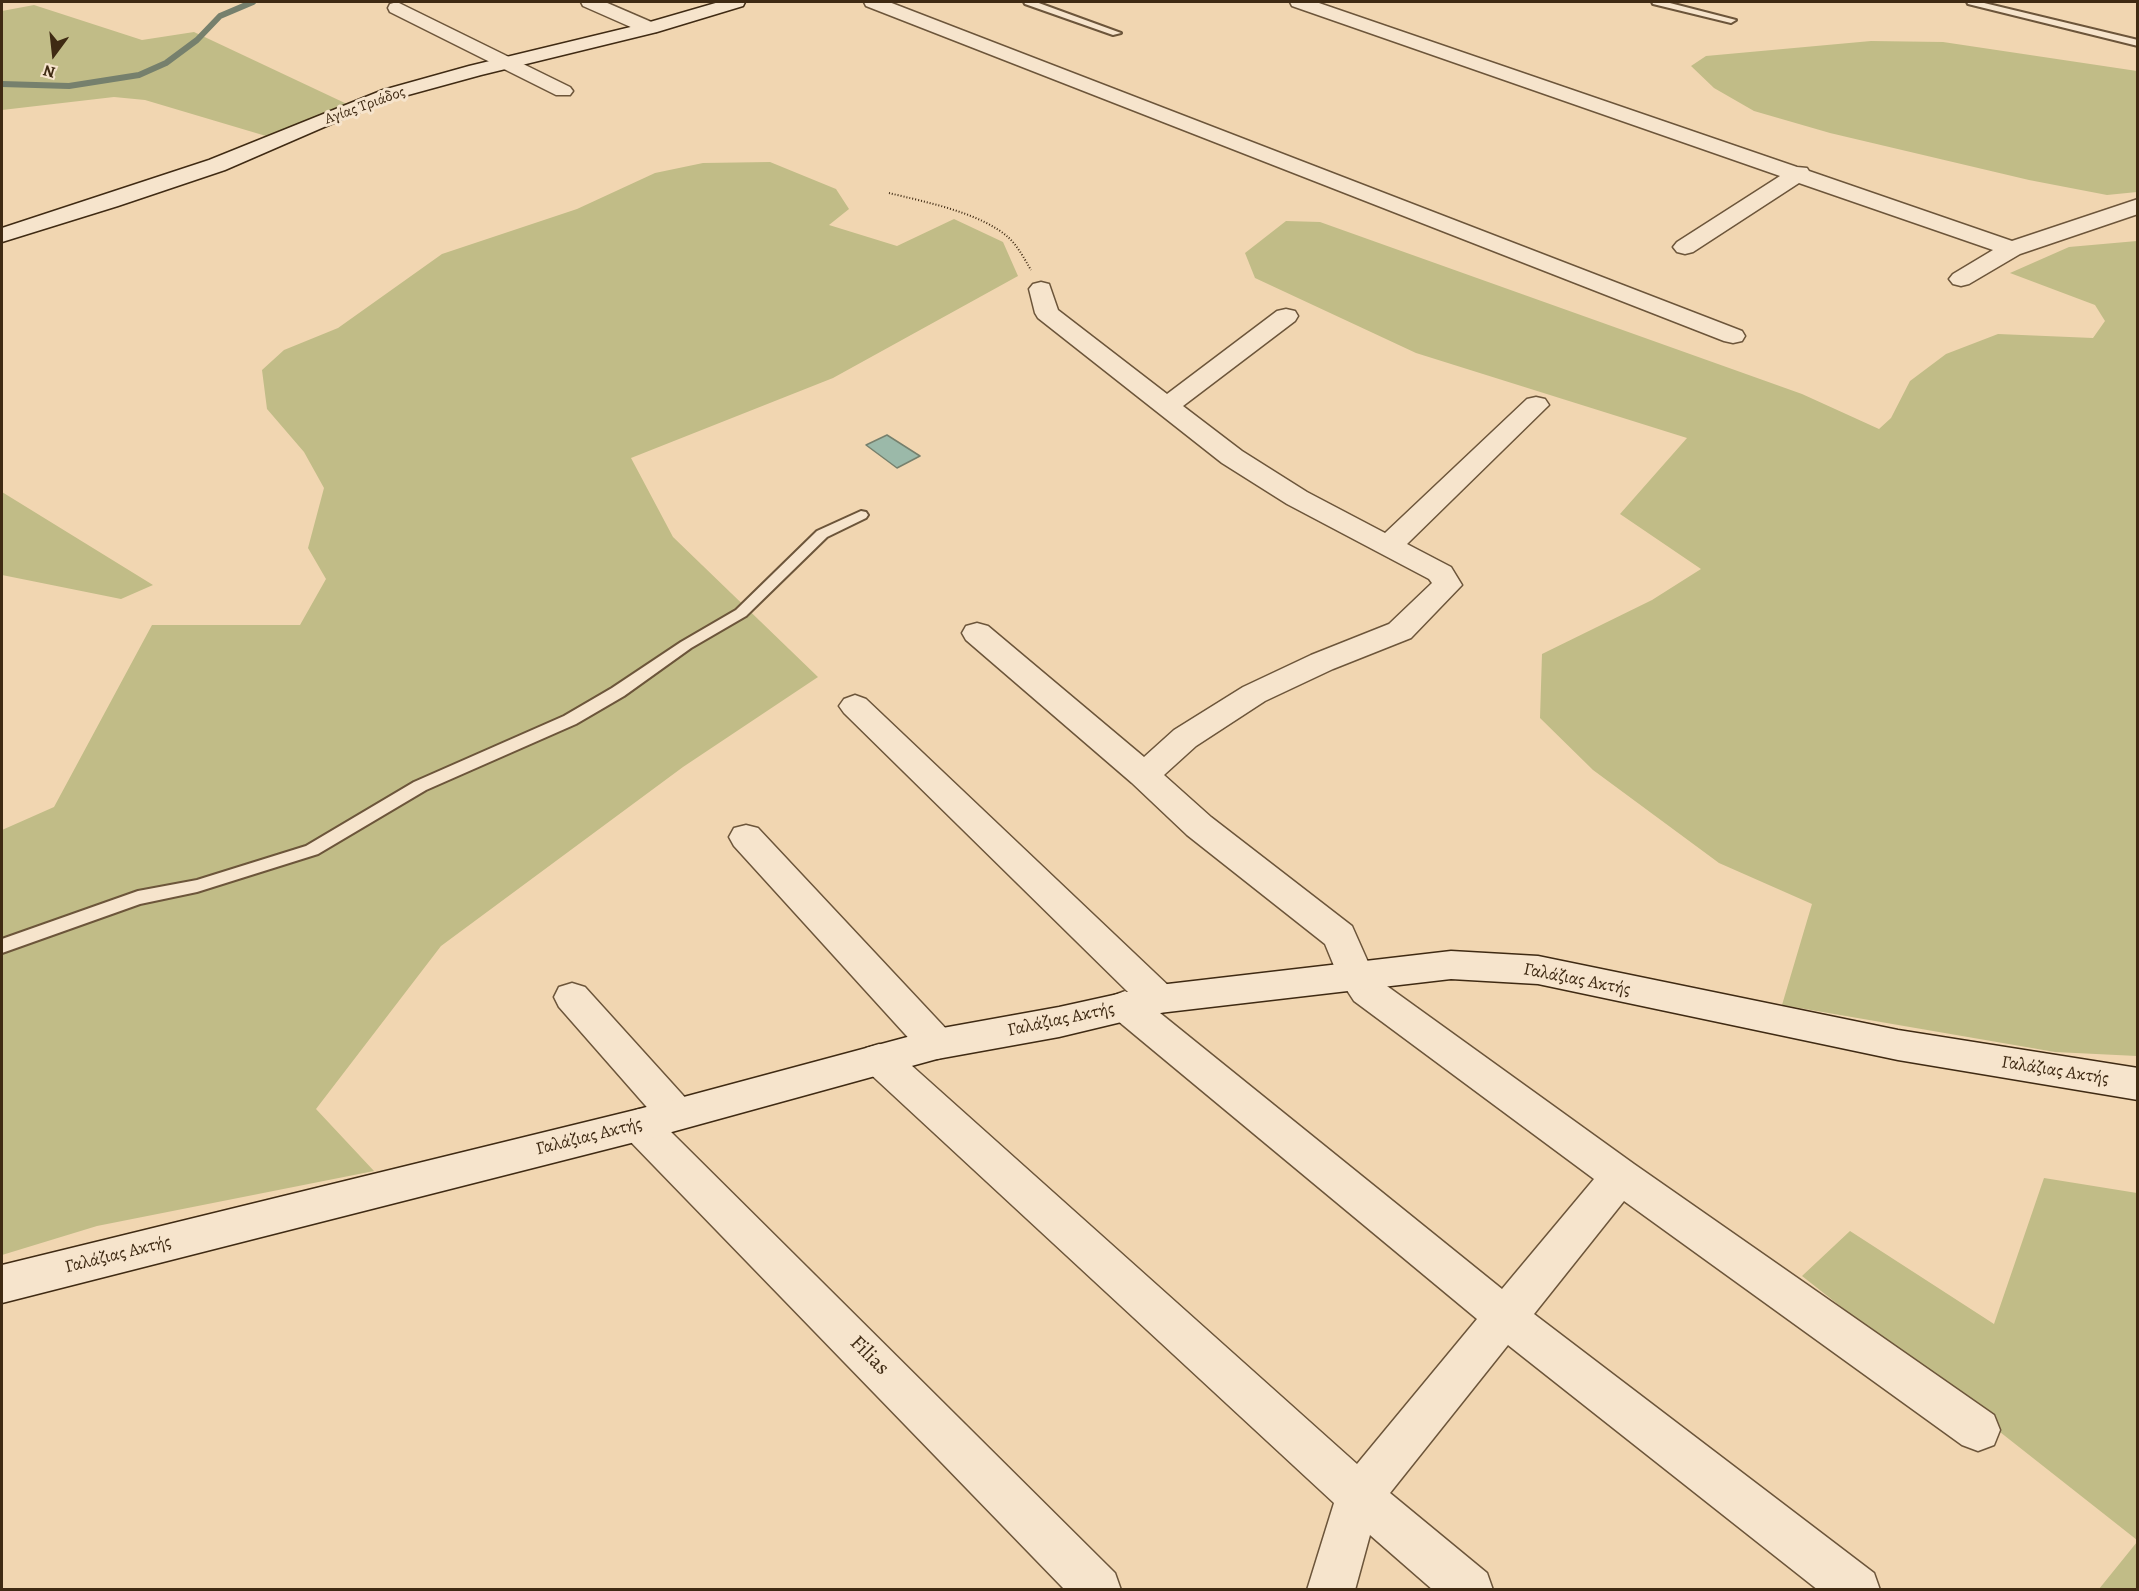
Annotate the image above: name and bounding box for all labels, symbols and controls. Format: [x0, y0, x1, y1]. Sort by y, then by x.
north arrow [24, 24, 84, 84]
text: N [41, 59, 58, 84]
street label: Αγίας Τριάδος [322, 83, 408, 129]
street label: Γαλάζιας Ακτής [1522, 959, 1632, 1001]
street label: Γαλάζιας Ακτής [1006, 998, 1116, 1042]
street label: Γαλάζιας Ακτής [2000, 1052, 2110, 1090]
street label: Γαλάζιας Ακτής [534, 1113, 644, 1161]
street label: Γαλάζιας Ακτής [63, 1231, 173, 1279]
street label: Filias [844, 1331, 894, 1381]

